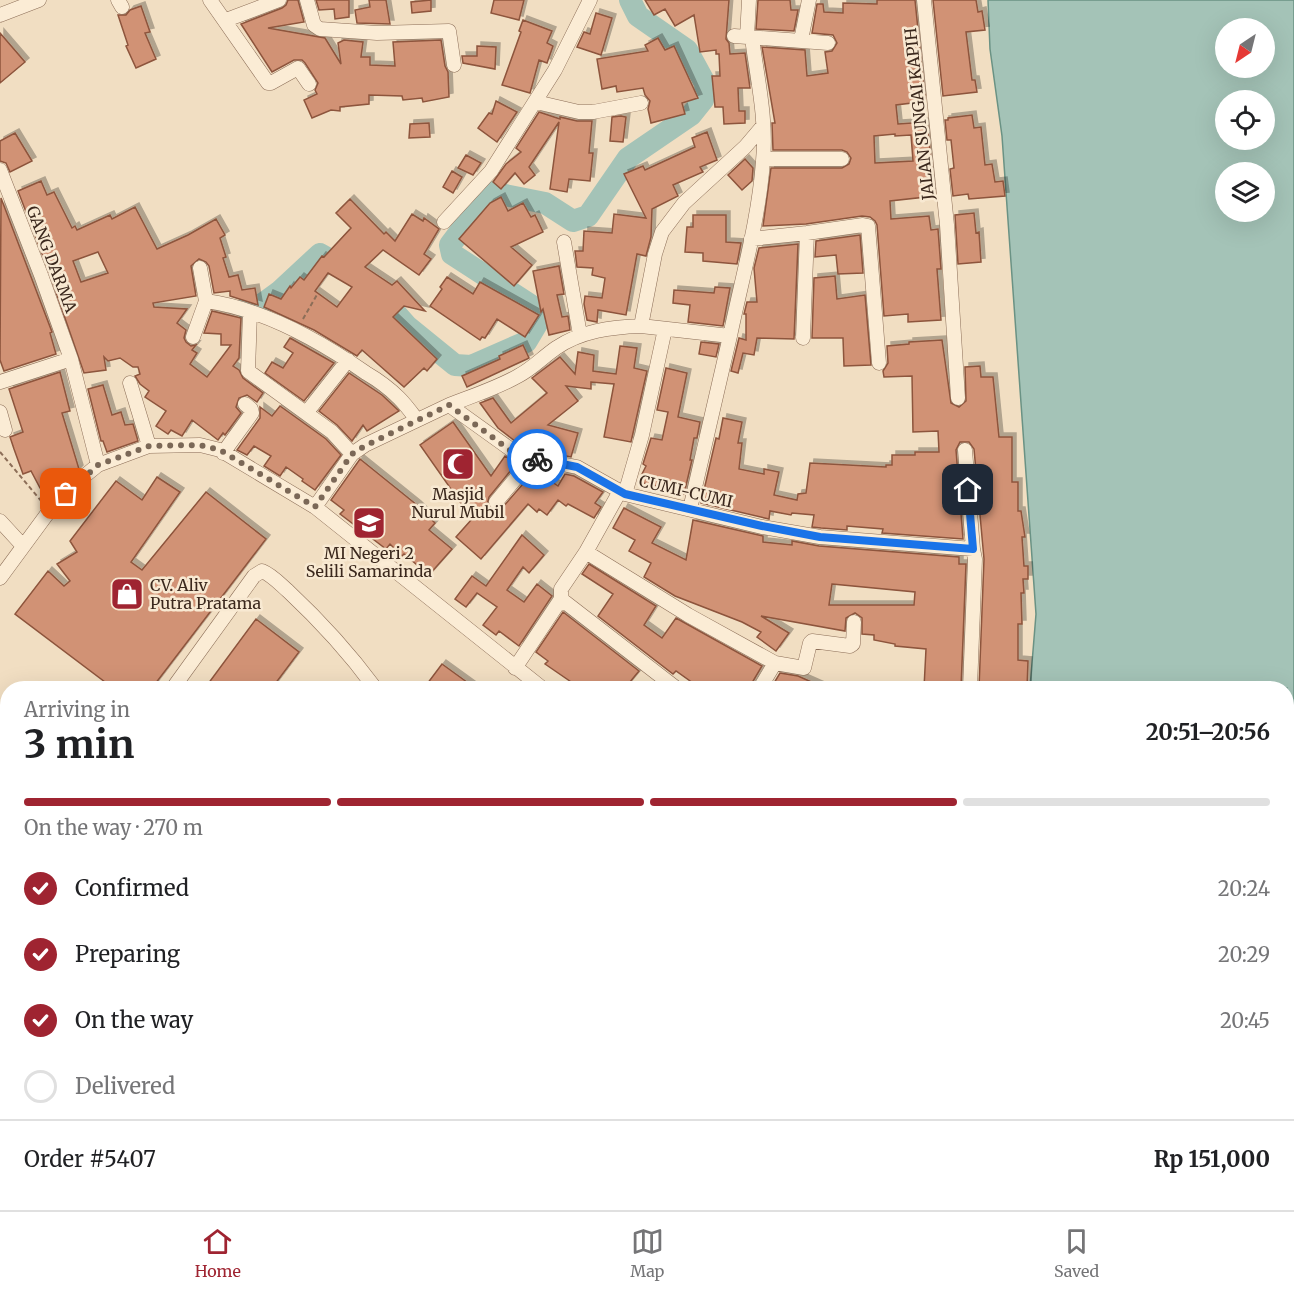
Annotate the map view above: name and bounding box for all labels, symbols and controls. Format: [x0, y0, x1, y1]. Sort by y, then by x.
north arrow [1215, 18, 1275, 78]
map controls [1215, 18, 1275, 222]
street label: JALAN SUNGAI KAPIH [900, 27, 938, 202]
button: locate [1215, 90, 1275, 150]
button: layers [1215, 162, 1275, 222]
street label: GANG DARMA [23, 203, 82, 316]
courier [507, 429, 567, 489]
icon: bike [521, 443, 554, 476]
mosque icon: Masjid Nurul Mubil [440, 446, 476, 482]
pin [942, 464, 993, 515]
pin [40, 468, 91, 519]
street label: CUMI-CUMI [637, 470, 735, 512]
icon: home [951, 473, 984, 506]
icon: bag [49, 477, 82, 510]
place label: Masjid Nurul Mubil [412, 484, 504, 522]
school or university icon: MI Negeri 2 Selili Samarinda [351, 505, 387, 541]
place label: MI Negeri 2 Selili Samarinda [306, 543, 433, 581]
place label: CV. Aliv Putra Pratama [150, 575, 261, 613]
shop icon: CV. Aliv Putra Pratama [109, 576, 145, 612]
text: Arriving in [24, 697, 130, 722]
text: 20:51–20:56 [1146, 718, 1270, 746]
text: 3 min [24, 720, 134, 769]
text: On the way · 270 m [24, 815, 203, 840]
icon: check [24, 872, 57, 905]
text: Confirmed [75, 874, 189, 902]
text: 20:24 [1218, 876, 1270, 901]
icon: check [24, 938, 57, 971]
text: Preparing [75, 940, 180, 968]
text: 20:29 [1218, 942, 1270, 967]
icon: check [24, 1004, 57, 1037]
text: On the way [75, 1006, 193, 1034]
text: 20:45 [1220, 1008, 1270, 1033]
text: Delivered [75, 1072, 175, 1100]
text: Order #5407 [24, 1145, 156, 1173]
text: Rp 151,000 [1154, 1145, 1270, 1173]
tab: Home [195, 1225, 241, 1281]
tab: Map [630, 1225, 664, 1281]
tab: Saved [1054, 1225, 1099, 1281]

